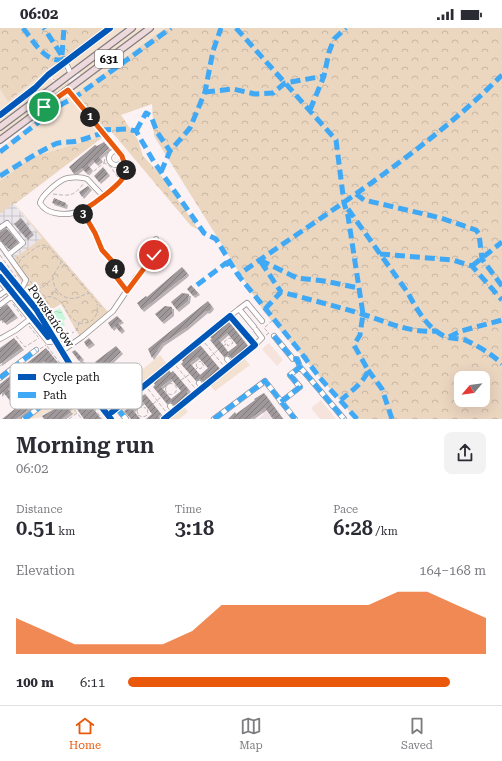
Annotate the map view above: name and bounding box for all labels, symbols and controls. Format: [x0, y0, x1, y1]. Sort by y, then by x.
text: 06:02 [20, 5, 58, 23]
road number: 631 [95, 50, 123, 68]
pin [27, 90, 61, 124]
icon: arrive [33, 96, 55, 118]
pin: 1 [80, 107, 100, 127]
text: 1 [87, 110, 93, 123]
pin: 2 [116, 160, 136, 180]
text: 2 [123, 163, 129, 176]
pin: 3 [73, 204, 93, 224]
text: 3 [80, 207, 86, 220]
pin [137, 238, 171, 272]
icon: check [143, 244, 165, 266]
pin: 4 [105, 259, 125, 279]
text: 4 [112, 262, 118, 275]
street label: Powstańców [25, 282, 77, 350]
legend [10, 363, 142, 409]
text: Cycle path [43, 371, 100, 384]
north arrow [454, 371, 490, 407]
map controls [454, 371, 490, 407]
text: Path [43, 389, 67, 402]
button: share [444, 432, 486, 474]
text: Morning run [16, 433, 154, 458]
text: 06:02 [16, 461, 48, 476]
text: Distance [16, 503, 63, 516]
text: Time [175, 503, 202, 516]
text: Pace [333, 503, 358, 516]
text: 0.51 [16, 516, 56, 540]
text: 3:18 [175, 516, 214, 540]
text: 6:28 [333, 516, 373, 540]
text: km [56, 525, 75, 538]
text: /km [373, 525, 398, 538]
text: Elevation [16, 563, 75, 578]
text: 164–168 m [419, 563, 486, 578]
text: 100 m [16, 675, 54, 690]
text: 6:11 [80, 675, 105, 690]
tab: Home [69, 715, 101, 752]
tab: Map [239, 715, 263, 752]
tab: Saved [401, 715, 433, 752]

